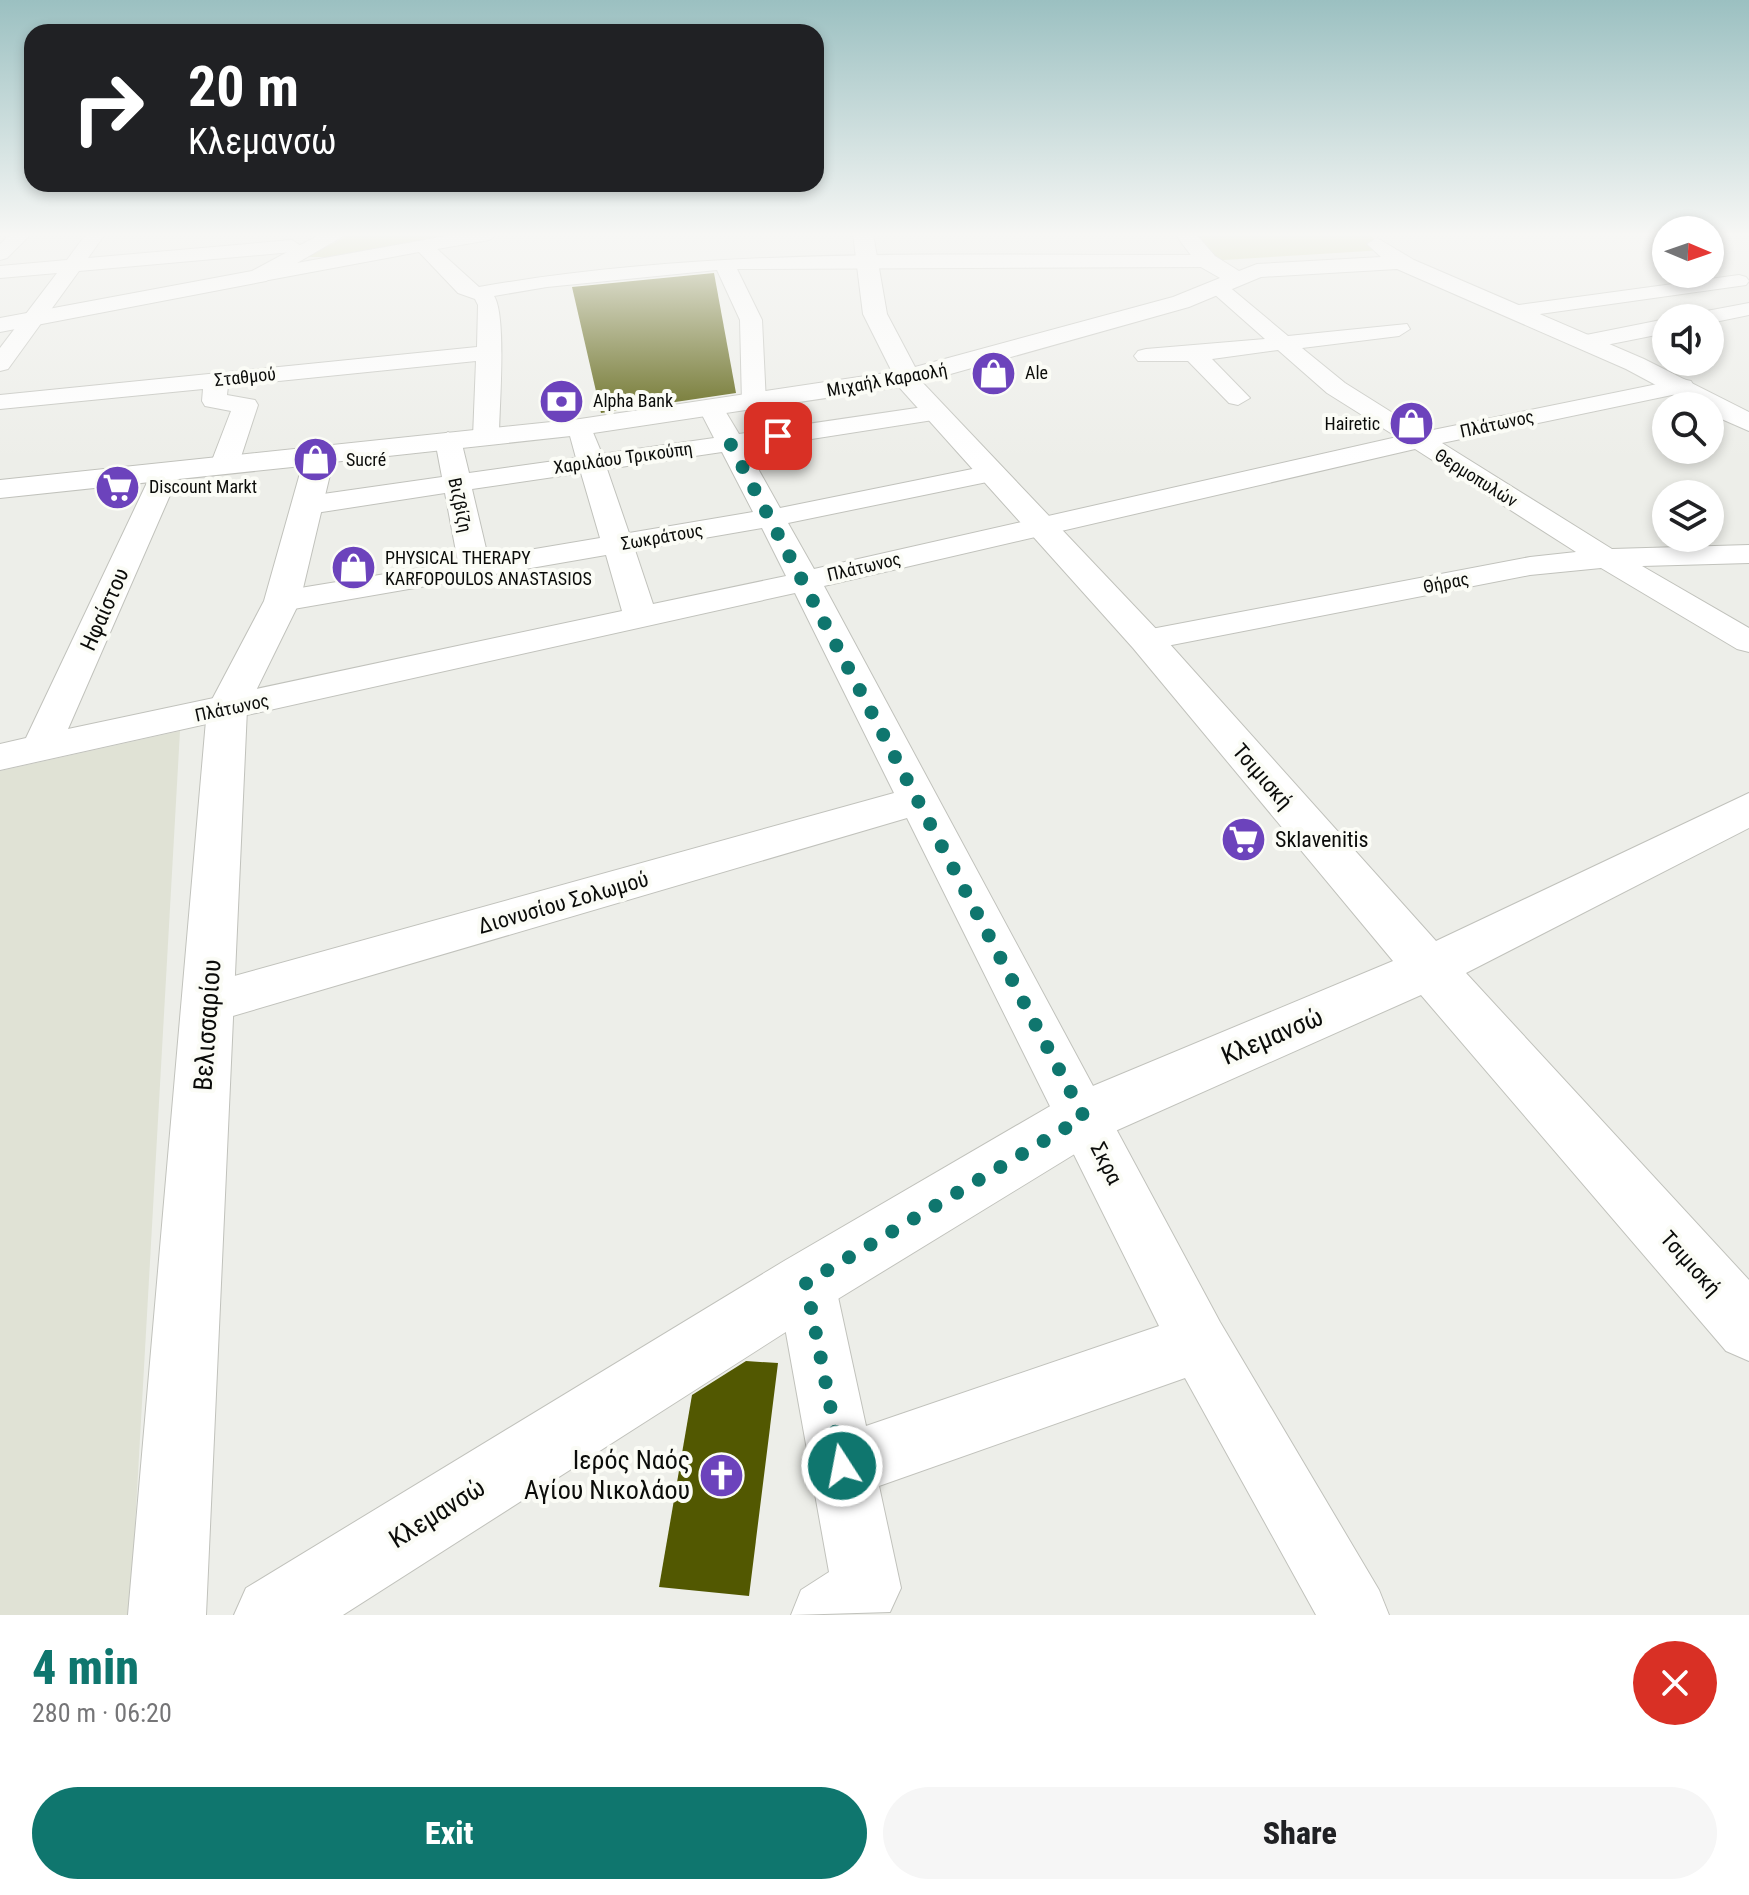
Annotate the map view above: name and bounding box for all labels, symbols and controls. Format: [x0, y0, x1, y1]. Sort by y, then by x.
text: 20 m [188, 54, 299, 120]
icon: right [56, 56, 160, 160]
text: Κλεμανσώ [188, 121, 337, 163]
north arrow [1652, 216, 1724, 288]
map controls [1652, 216, 1724, 552]
button: sound [1652, 304, 1724, 376]
shop icon: Ale [970, 349, 1018, 397]
street label: Μιχαήλ Καραολή [825, 359, 949, 400]
place label: Ale [1025, 362, 1048, 383]
street label: Σταθμού [213, 363, 277, 390]
bank icon: Alpha Bank [538, 377, 586, 425]
place label: Alpha Bank [593, 390, 673, 411]
button: search [1652, 392, 1724, 464]
shop icon: Hairetic [1387, 400, 1435, 448]
pin [744, 402, 812, 470]
street label: Πλάτωνος [1458, 405, 1536, 442]
place label: Hairetic [1325, 413, 1380, 434]
icon: arrive [756, 414, 800, 458]
shop icon: Sucré [291, 436, 339, 484]
street label: Χαριλάου Τρικούπη [552, 437, 694, 478]
street label: Θερμοπυλών [1431, 444, 1522, 511]
place label: Sucré [346, 449, 386, 470]
supermarket icon: Discount Markt [94, 463, 142, 511]
place label: Discount Markt [149, 476, 257, 497]
street label: Βιζβίζη [444, 476, 477, 534]
button: layers [1652, 480, 1724, 552]
street label: Σωκράτους [619, 519, 705, 554]
shop icon: PHYSICAL THERAPY KARFOPOULOS ANASTASIOS [330, 544, 378, 592]
place label: PHYSICAL THERAPY KARFOPOULOS ANASTASIOS [385, 547, 592, 589]
street label: Πλάτωνος [825, 548, 903, 585]
street label: Ηφαίστου [75, 564, 134, 654]
street label: Θήρας [1421, 568, 1471, 597]
street label: Πλάτωνος [193, 689, 271, 726]
street label: Τσιμισκή [1228, 739, 1298, 814]
supermarket icon: Sklavenitis [1220, 815, 1268, 863]
place label: Sklavenitis [1275, 827, 1369, 852]
street label: Διονυσίου Σολωμού [475, 866, 651, 939]
street label: Βελισσαρίου [187, 958, 227, 1092]
street label: Κλεμανσώ [1217, 1001, 1327, 1071]
street label: Σκρα [1085, 1138, 1128, 1188]
street label: Τσιμισκή [1655, 1226, 1726, 1301]
position arrow [800, 1424, 884, 1508]
place label: Ιερός Ναός Αγίου Νικολάου [524, 1445, 690, 1505]
church icon: Ιερός Ναός Αγίου Νικολάου [697, 1451, 745, 1499]
street label: Κλεμανσώ [384, 1472, 490, 1554]
text: 4 min [32, 1639, 139, 1696]
button: close [1633, 1641, 1717, 1725]
text: 280 m · 06:20 [32, 1698, 172, 1728]
button: Exit [32, 1787, 867, 1879]
button: Share [883, 1787, 1717, 1879]

